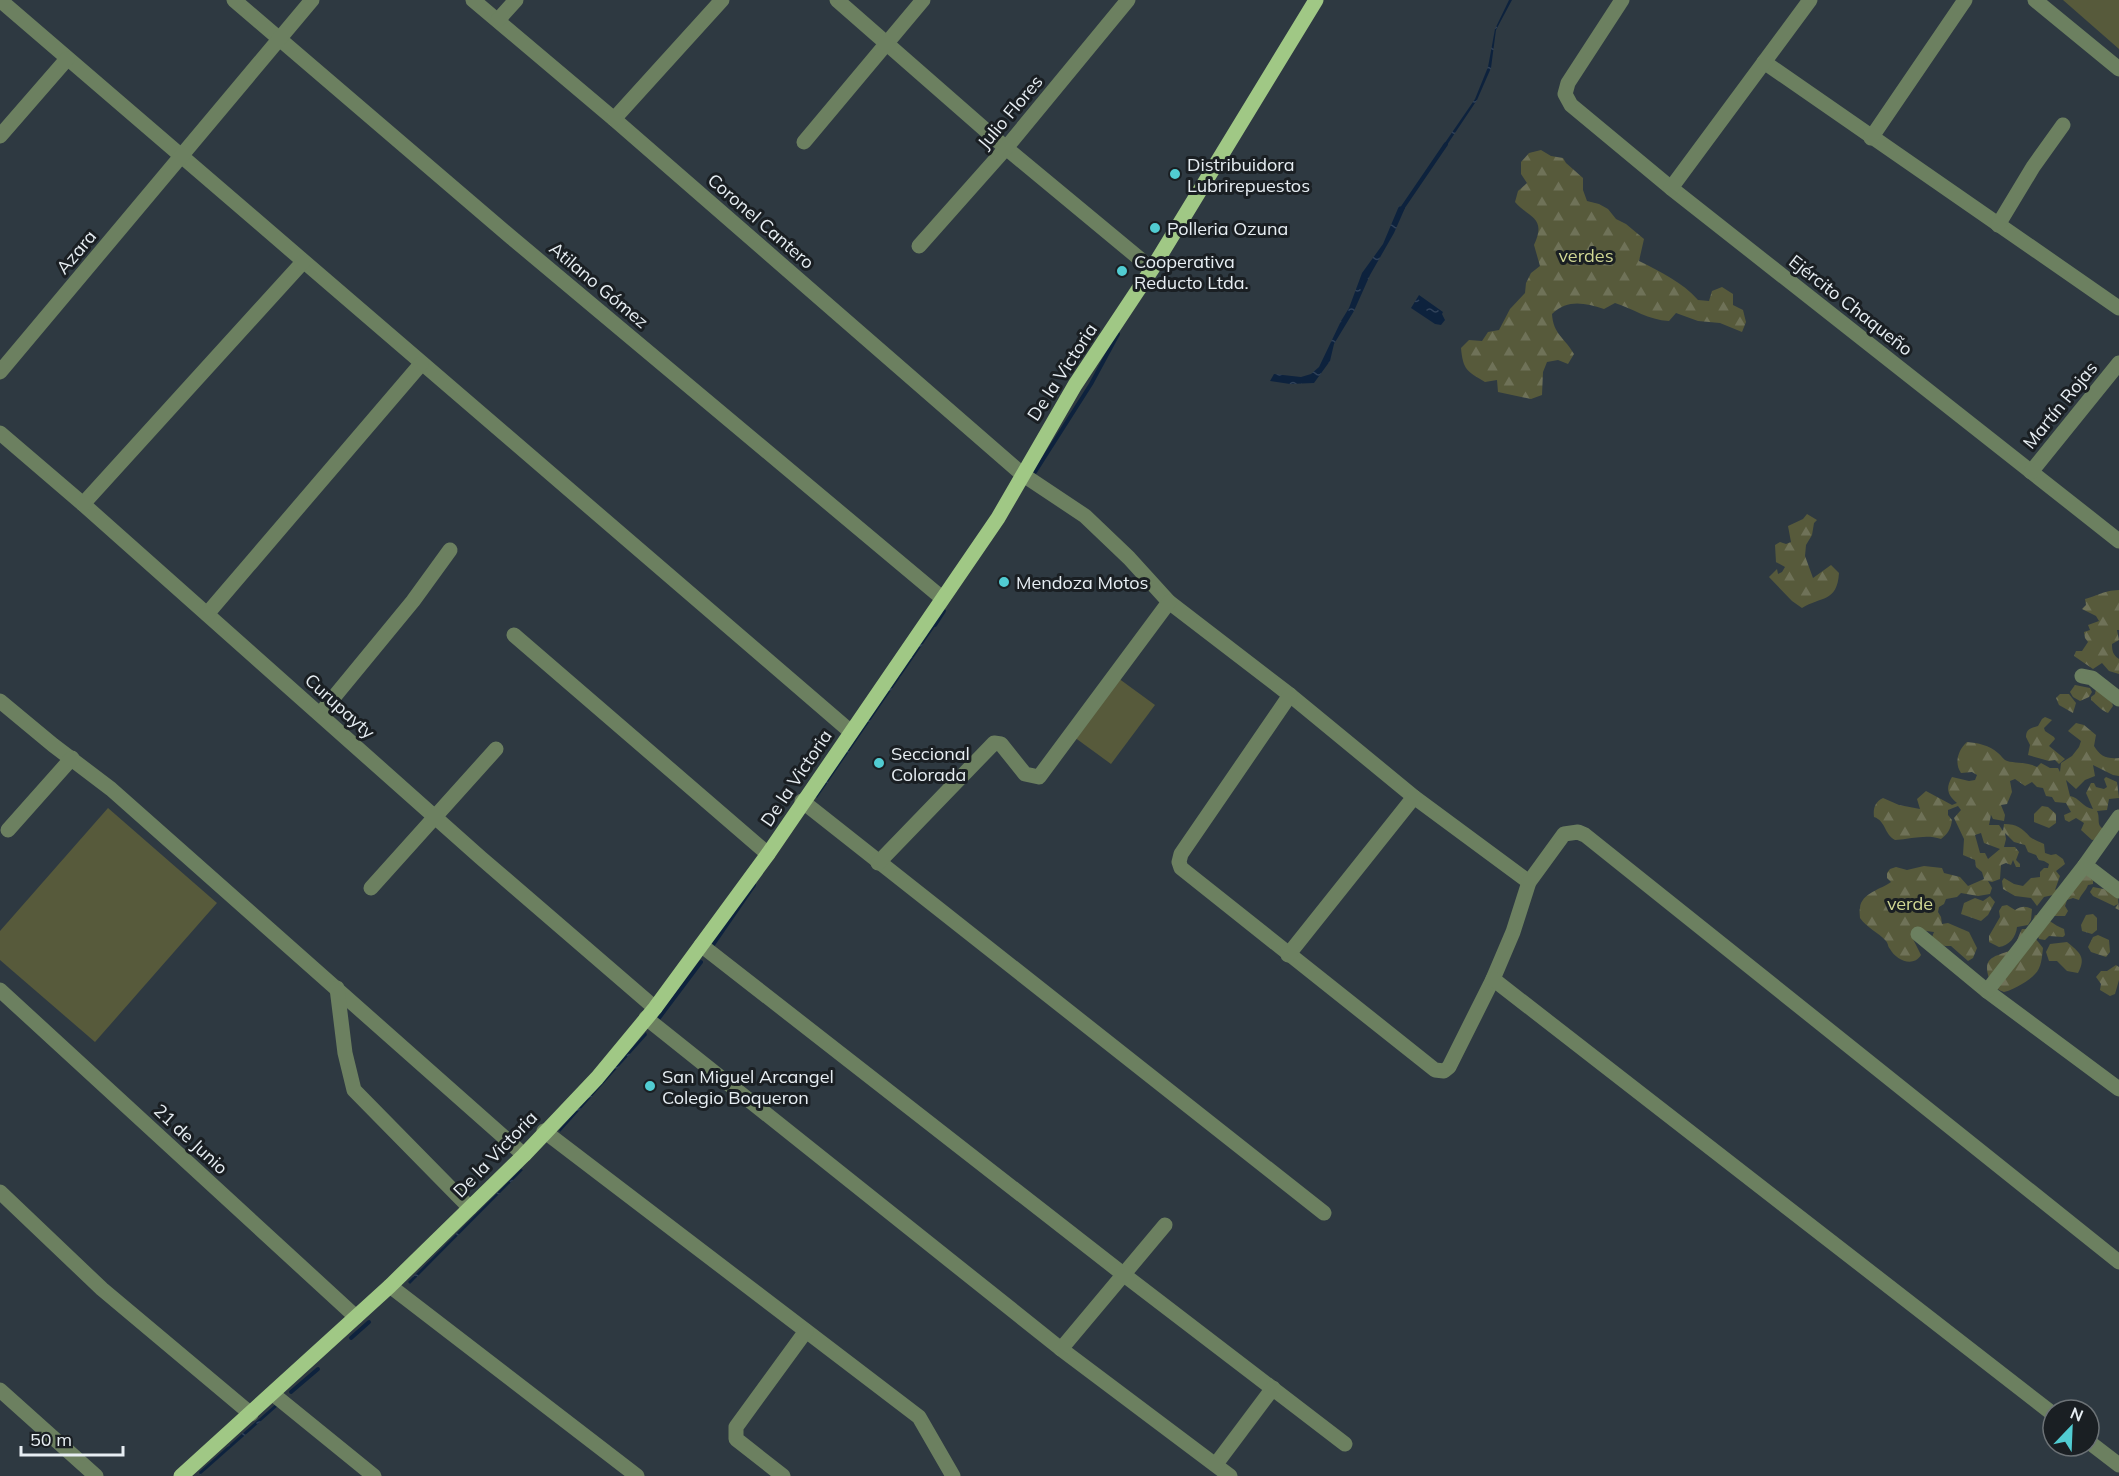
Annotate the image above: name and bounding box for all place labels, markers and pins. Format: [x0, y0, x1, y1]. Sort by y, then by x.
place label: Distribuidora Lubrirepuestos [1187, 153, 1310, 197]
marker: Distribuidora Lubrirepuestos [1168, 167, 1182, 181]
place label: Polleria Ozuna [1167, 217, 1288, 240]
marker: Polleria Ozuna [1148, 221, 1162, 235]
place label: Cooperativa Reducto Ltda. [1134, 250, 1249, 294]
marker: Cooperativa Reducto Ltda. [1115, 264, 1129, 278]
place label: Mendoza Motos [1016, 571, 1149, 594]
marker: Mendoza Motos [997, 575, 1011, 589]
place label: Seccional Colorada [891, 742, 970, 786]
marker: Seccional Colorada [872, 756, 886, 770]
place label: San Miguel Arcangel Colegio Boqueron [662, 1065, 834, 1109]
marker: San Miguel Arcangel Colegio Boqueron [643, 1079, 657, 1093]

